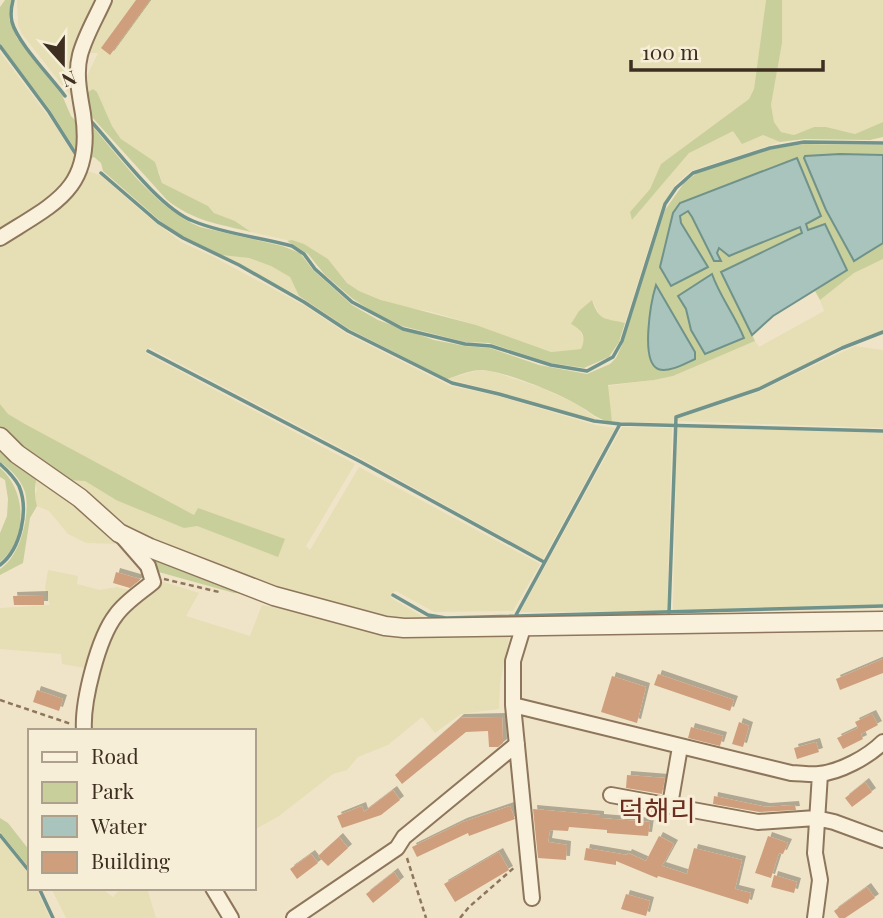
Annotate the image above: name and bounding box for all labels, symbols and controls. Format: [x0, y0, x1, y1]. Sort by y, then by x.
north arrow [28, 28, 98, 98]
scale bar [631, 28, 824, 72]
text: 100 m [642, 37, 699, 65]
text: N [58, 65, 81, 94]
legend [28, 729, 256, 890]
text: Road [91, 741, 139, 769]
text: Park [91, 776, 135, 804]
district label: 덕해리 [618, 791, 696, 828]
text: Water [90, 811, 147, 839]
text: Building [91, 846, 170, 874]

